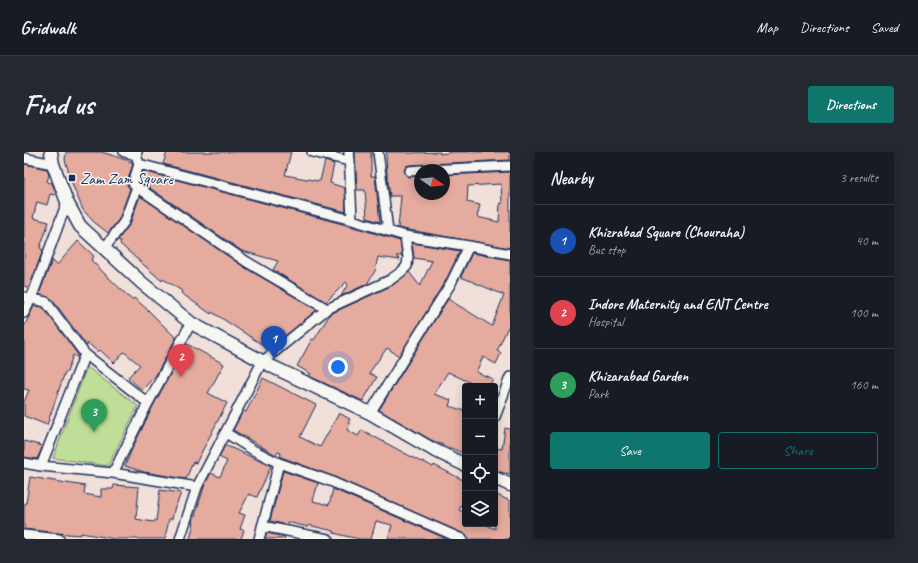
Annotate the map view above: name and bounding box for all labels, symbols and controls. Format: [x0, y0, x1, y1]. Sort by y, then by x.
text: Gridwalk [20, 16, 76, 40]
text: Map [757, 19, 778, 36]
text: Directions [800, 19, 849, 36]
text: Saved [871, 19, 898, 36]
button: Directions [808, 86, 894, 123]
text: Find us [24, 87, 94, 122]
north arrow [414, 164, 450, 200]
text: Nearby [550, 168, 593, 189]
place label: Zam Zam Square [80, 169, 175, 189]
text: 3 results [840, 170, 878, 186]
marker: Zam Zam Square [67, 173, 77, 183]
text: Khizrabad Square (Chouraha) [588, 223, 744, 242]
text: 1 [560, 233, 566, 249]
text: 40 m [856, 233, 878, 249]
text: Bus stop [588, 242, 625, 258]
text: Indore Maternity and ENT Centre [588, 295, 768, 314]
text: 2 [560, 305, 566, 321]
text: 100 m [850, 305, 878, 321]
text: Hospital [588, 314, 624, 330]
pin: 1 [261, 326, 287, 359]
pin: 2 [168, 344, 194, 377]
your location [328, 357, 348, 377]
text: Khizarabad Garden [588, 367, 688, 386]
text: 3 [560, 377, 566, 393]
text: 160 m [850, 377, 878, 393]
map controls [462, 383, 498, 527]
button: + [462, 383, 498, 419]
text: Park [588, 386, 609, 402]
pin: 3 [81, 399, 107, 432]
button: − [462, 419, 498, 455]
button: Save [550, 432, 710, 469]
button: Share [718, 432, 878, 469]
button: locate [462, 455, 498, 491]
button: layers [462, 491, 498, 527]

